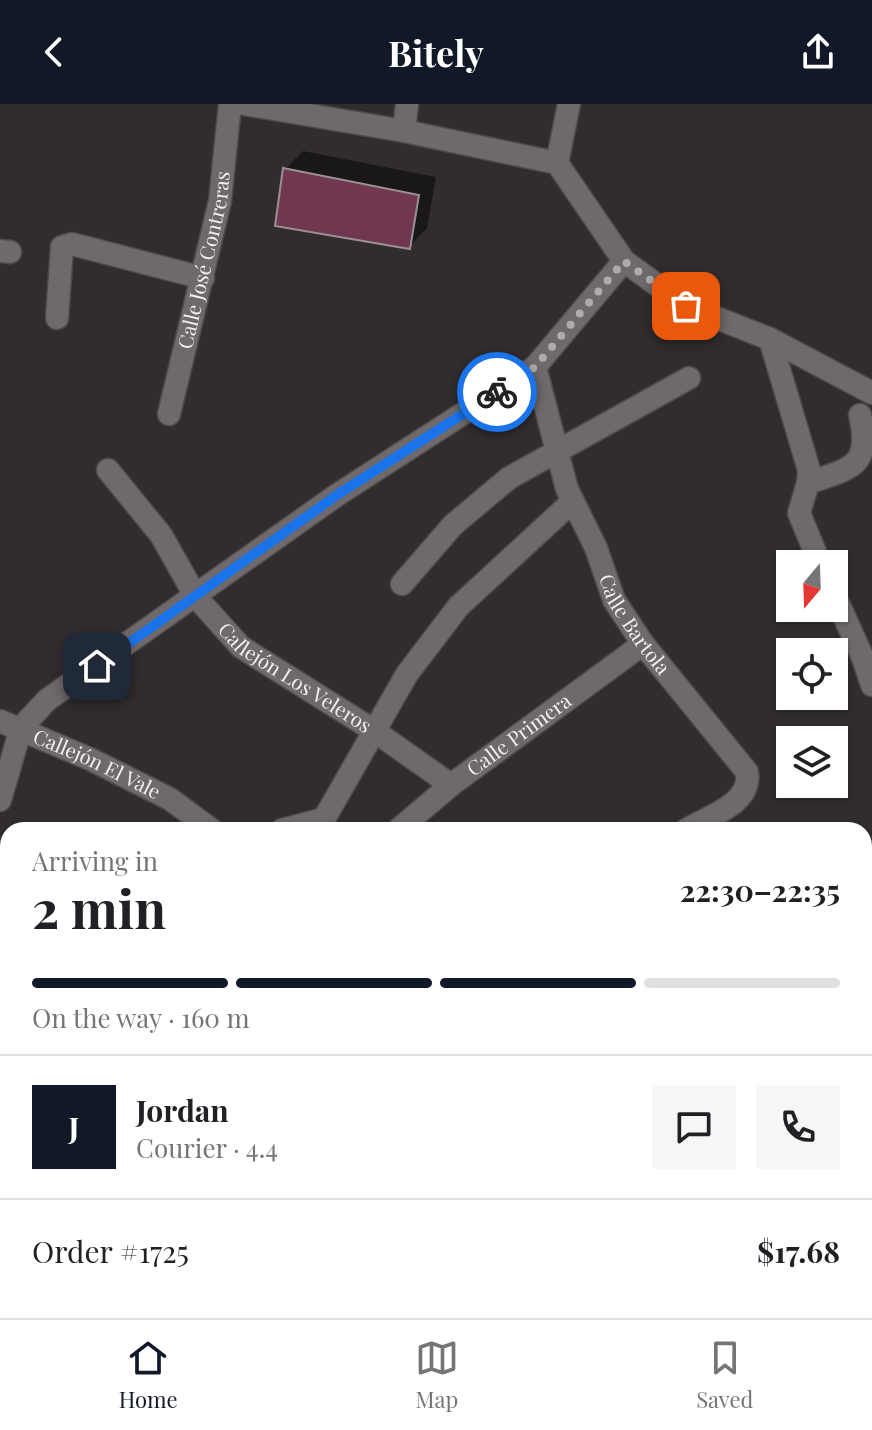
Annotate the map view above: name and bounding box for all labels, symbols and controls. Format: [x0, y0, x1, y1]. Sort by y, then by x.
text: Bitely [388, 28, 484, 76]
icon: back [32, 30, 76, 74]
icon: share [796, 30, 840, 74]
street label: Calle José Contreras [170, 170, 235, 351]
pin [652, 272, 720, 340]
icon: bag [664, 284, 708, 328]
courier [457, 352, 537, 432]
icon: bike [475, 370, 519, 414]
north arrow [776, 550, 848, 622]
map controls [776, 550, 848, 798]
street label: Calle Bartola [594, 570, 677, 679]
street label: Callejón Los Veleros [213, 616, 377, 738]
pin [63, 632, 131, 700]
button: locate [776, 638, 848, 710]
icon: home [75, 644, 119, 688]
street label: Calle Primera [460, 686, 576, 781]
street label: Callejón El Vale [30, 722, 166, 804]
button: layers [776, 726, 848, 798]
text: Arriving in [32, 843, 158, 878]
text: 22:30–22:35 [680, 870, 840, 910]
text: 2 min [32, 873, 166, 942]
text: On the way · 160 m [32, 1000, 250, 1035]
button: chat [652, 1085, 736, 1169]
button: phone [756, 1085, 840, 1169]
text: Jordan [136, 1090, 229, 1130]
text: J [69, 1107, 79, 1147]
text: Courier · 4.4 [136, 1130, 278, 1165]
text: Order #1725 [32, 1231, 189, 1271]
text: $17.68 [757, 1231, 840, 1271]
tab: Home [119, 1336, 178, 1414]
tab: Map [415, 1336, 459, 1414]
tab: Saved [696, 1336, 753, 1414]

